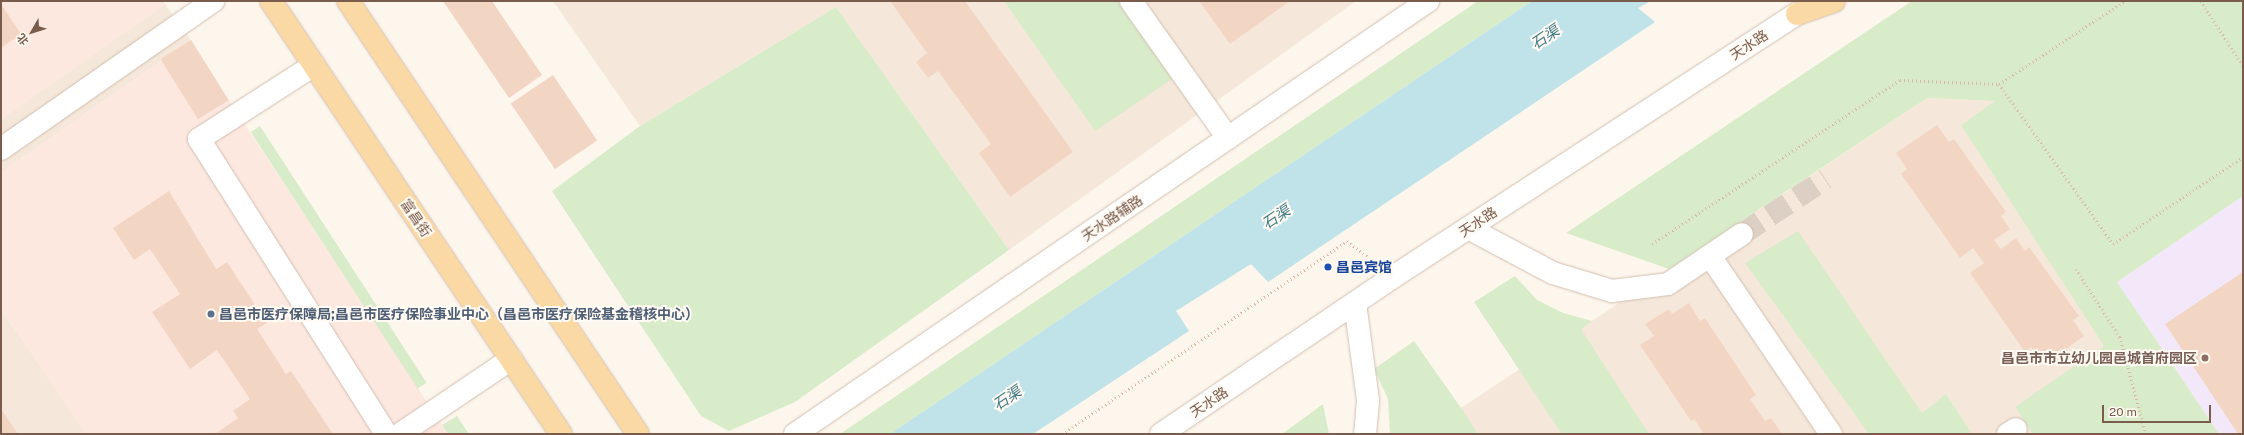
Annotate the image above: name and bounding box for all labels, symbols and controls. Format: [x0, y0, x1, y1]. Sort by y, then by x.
north arrow [12, 12, 52, 52]
water label: 石渠 [1528, 21, 1562, 53]
street label: 天水路 [1727, 27, 1771, 63]
text: 北 [15, 32, 31, 48]
street label: 天水路辅路 [1078, 191, 1146, 245]
street label: 富昌街 [397, 196, 435, 240]
water label: 石渠 [1259, 201, 1293, 233]
street label: 天水路 [1456, 204, 1500, 240]
place label: 昌邑宾馆 [1336, 259, 1392, 275]
marker: 昌邑宾馆 [1323, 262, 1333, 272]
place label: 昌邑市医疗保障局;昌邑市医疗保险事业中心（昌邑市医疗保险基金稽核中心） [219, 306, 699, 322]
marker: 昌邑市医疗保障局;昌邑市医疗保险事业中心（昌邑市医疗保险基金稽核中心） [206, 309, 216, 319]
place label: 昌邑市市立幼儿园邑城首府园区 [2001, 350, 2197, 366]
marker: 昌邑市市立幼儿园邑城首府园区 [2200, 353, 2210, 363]
water label: 石渠 [990, 382, 1024, 414]
street label: 天水路 [1187, 383, 1231, 421]
scale bar [2104, 397, 2213, 423]
text: 20 m [2109, 405, 2137, 419]

